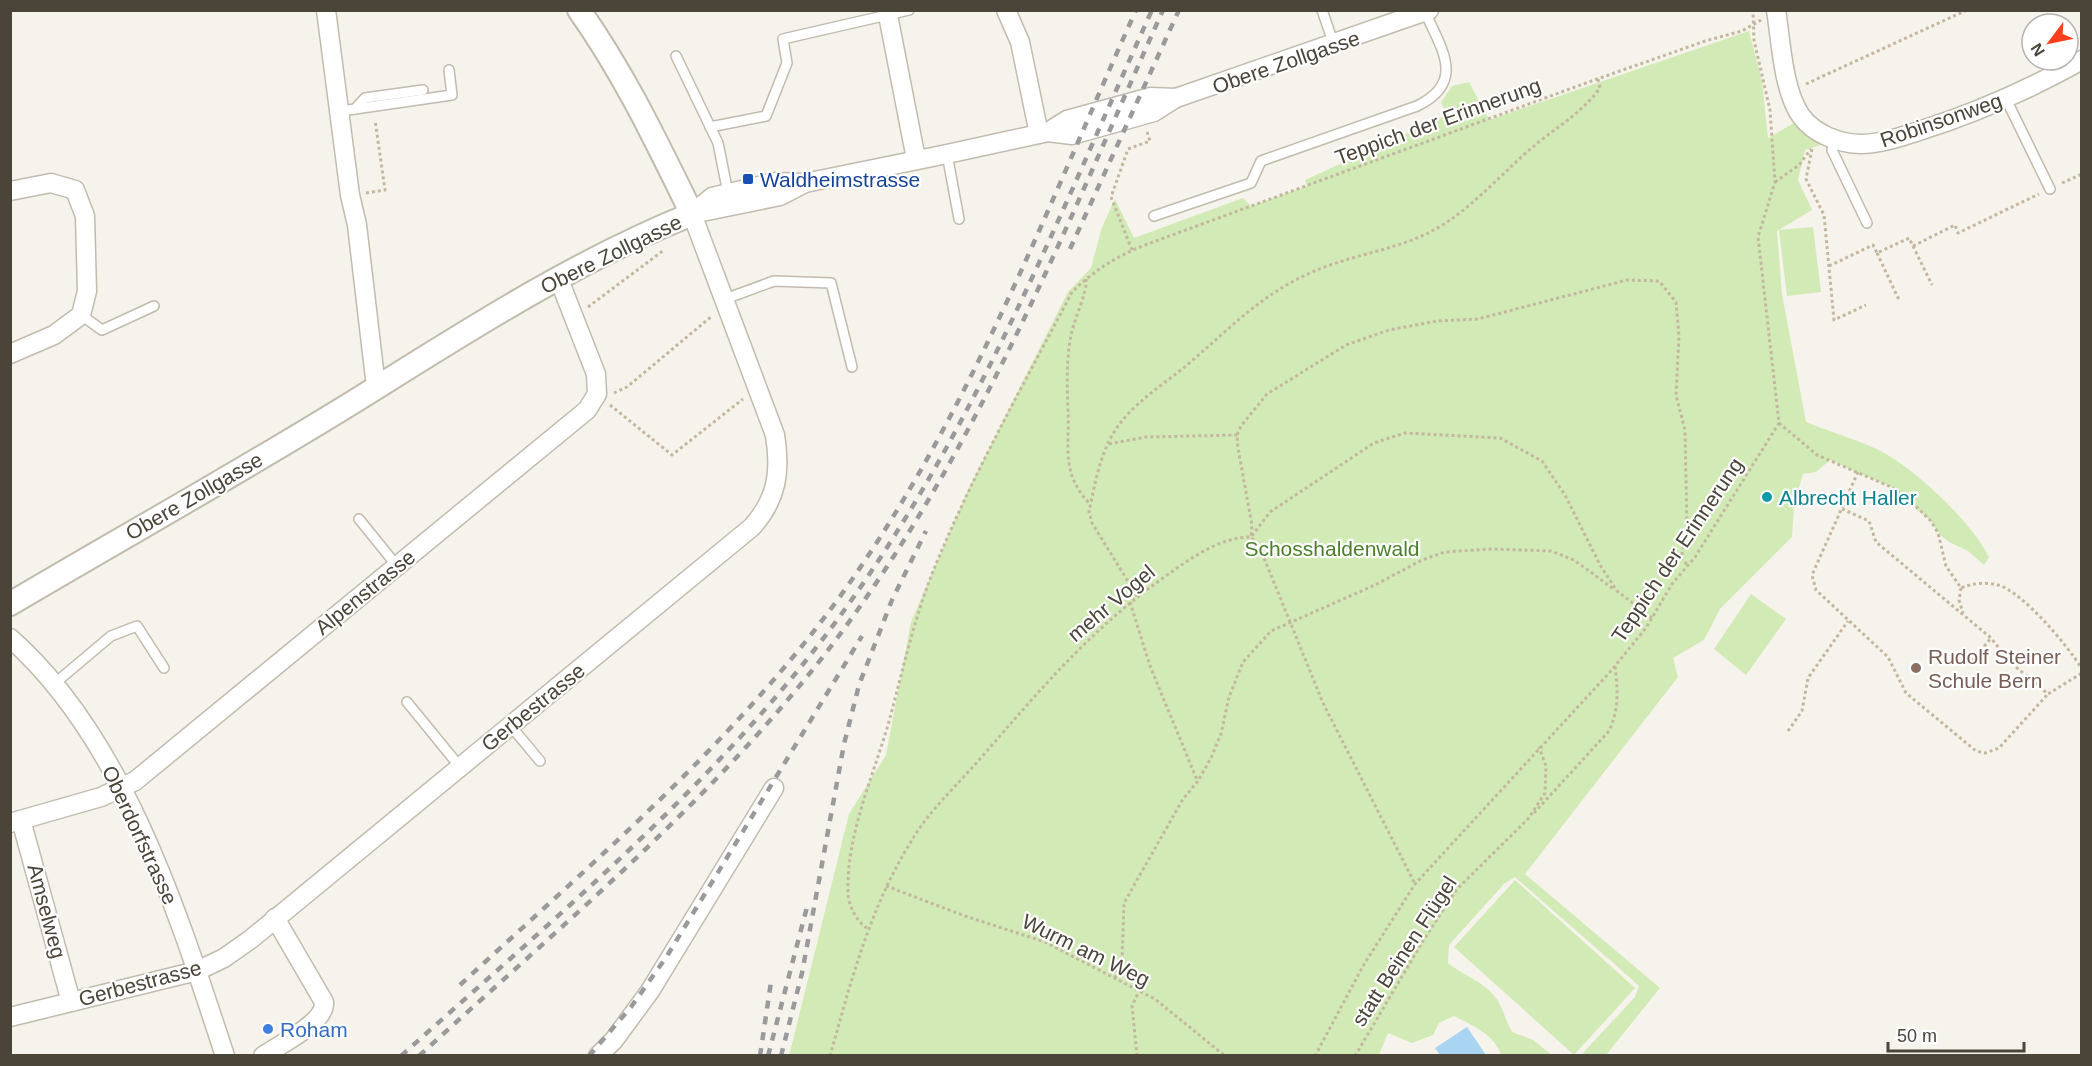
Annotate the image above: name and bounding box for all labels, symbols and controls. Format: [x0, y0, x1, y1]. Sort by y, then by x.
north arrow [2020, 12, 2080, 72]
street label: Obere Zollgasse [1209, 26, 1363, 98]
text: N [2027, 40, 2048, 59]
street label: Teppich der Erinnerung [1332, 73, 1544, 169]
street label: Robinsonweg [1877, 88, 2005, 152]
place label: Waldheimstrasse [760, 168, 920, 191]
marker: Waldheimstrasse [741, 172, 755, 186]
street label: Obere Zollgasse [537, 210, 685, 298]
street label: Obere Zollgasse [122, 448, 266, 544]
street label: Teppich der Erinnerung [1607, 454, 1747, 646]
place label: Albrecht Haller [1779, 486, 1917, 509]
marker: Albrecht Haller [1760, 490, 1774, 504]
park label: Schosshaldenwald [1244, 537, 1420, 560]
street label: Alpenstrasse [311, 545, 419, 639]
street label: mehr Vogel [1063, 560, 1159, 646]
place label: Rudolf Steiner Schule Bern [1928, 645, 2061, 692]
street label: Gerbestrasse [477, 658, 589, 756]
marker: Rudolf Steiner Schule Bern [1909, 661, 1923, 675]
street label: Oberdorfstrasse [98, 762, 182, 908]
street label: Amselweg [23, 861, 71, 961]
street label: statt Beinen Flügel [1347, 872, 1461, 1030]
street label: Wurm am Weg [1018, 909, 1154, 991]
street label: Gerbestrasse [76, 956, 204, 1010]
scale bar [1888, 1015, 2024, 1053]
place label: Roham [280, 1018, 348, 1041]
marker: Roham [261, 1022, 275, 1036]
text: 50 m [1897, 1026, 1937, 1046]

